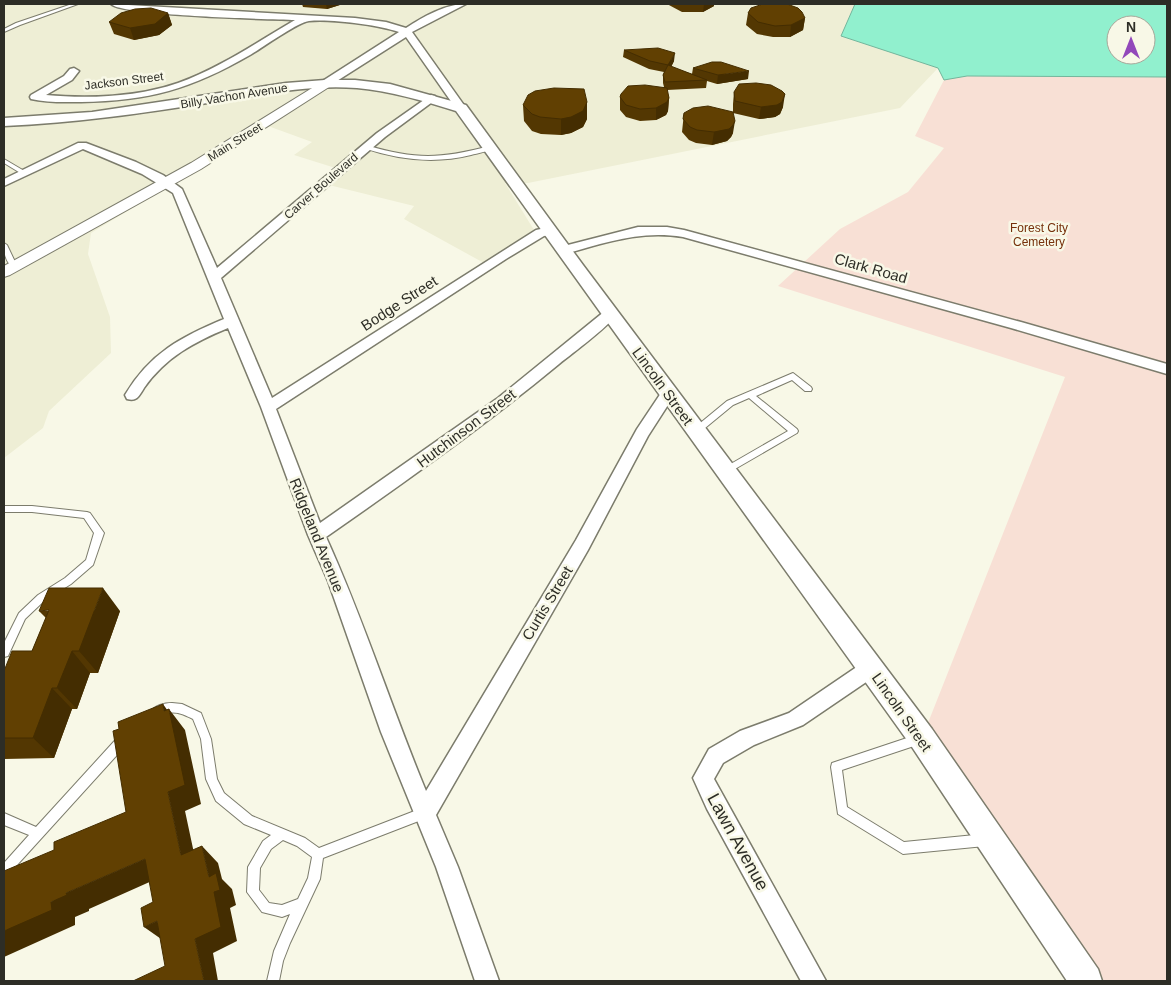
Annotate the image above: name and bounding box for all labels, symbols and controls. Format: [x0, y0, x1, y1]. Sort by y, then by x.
north arrow [1106, 15, 1156, 65]
text: N [1126, 19, 1136, 35]
street label: Jackson Street [84, 69, 165, 93]
street label: Billy Vachon Avenue [179, 81, 289, 111]
street label: Main Street [205, 119, 265, 164]
street label: Carver Boulevard [281, 150, 361, 222]
park label: Forest City Cemetery [1010, 221, 1068, 249]
street label: Clark Road [833, 249, 909, 287]
street label: Bodge Street [358, 272, 441, 334]
street label: Lincoln Street [629, 344, 697, 429]
street label: Hutchinson Street [413, 385, 519, 471]
street label: Ridgeland Avenue [286, 475, 348, 595]
street label: Curtis Street [518, 562, 576, 643]
street label: Lincoln Street [869, 670, 936, 755]
street label: Lawn Avenue [703, 790, 773, 894]

